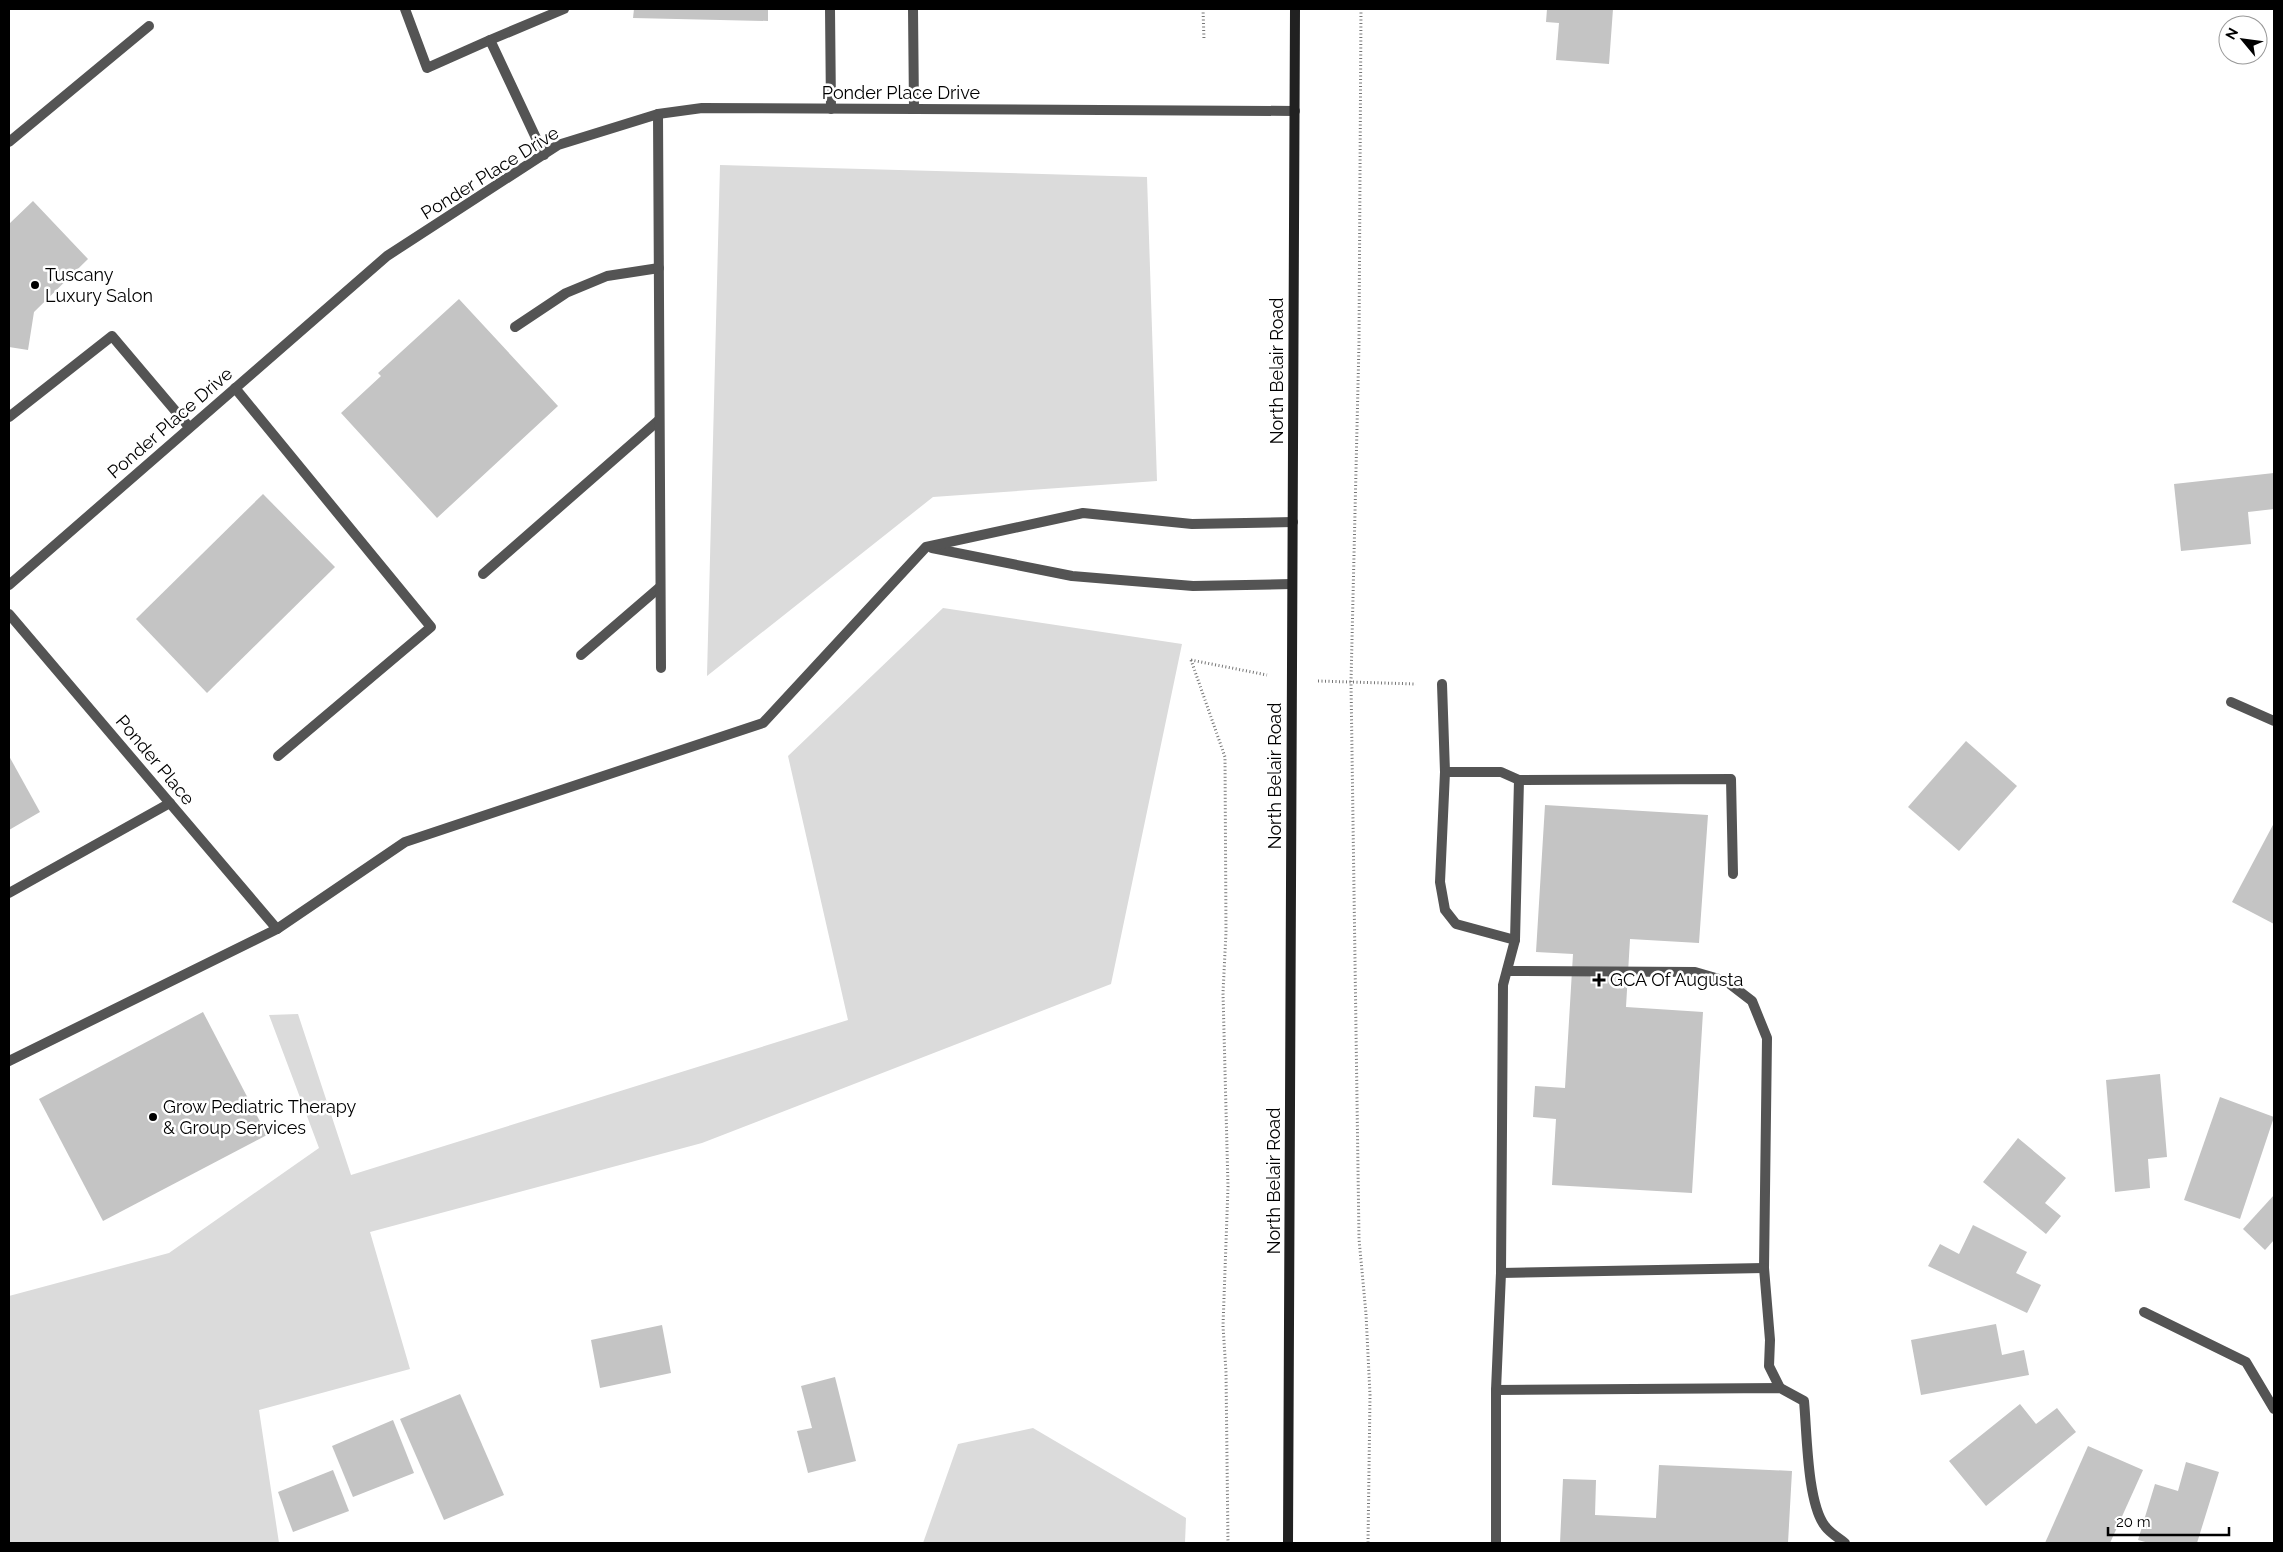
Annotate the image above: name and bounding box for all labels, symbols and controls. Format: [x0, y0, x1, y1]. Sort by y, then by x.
north arrow [2218, 15, 2268, 65]
text: N [2222, 25, 2241, 42]
street label: Ponder Place Drive [822, 82, 981, 103]
street label: Ponder Place Drive [417, 122, 563, 223]
place label: Tuscany Luxury Salon [45, 264, 153, 306]
marker: Tuscany Luxury Salon [29, 279, 41, 291]
street label: North Belair Road [1266, 298, 1287, 444]
street label: Ponder Place Drive [103, 362, 237, 482]
street label: North Belair Road [1264, 703, 1285, 849]
street label: Ponder Place [112, 711, 199, 809]
place label: GCA Of Augusta [1610, 969, 1743, 990]
marker: GCA Of Augusta [1592, 973, 1606, 987]
place label: Grow Pediatric Therapy & Group Services [163, 1096, 357, 1138]
street label: North Belair Road [1263, 1108, 1284, 1254]
marker: Grow Pediatric Therapy & Group Services [147, 1111, 159, 1123]
scale bar [2108, 1504, 2229, 1536]
text: 20 m [2116, 1513, 2151, 1531]

